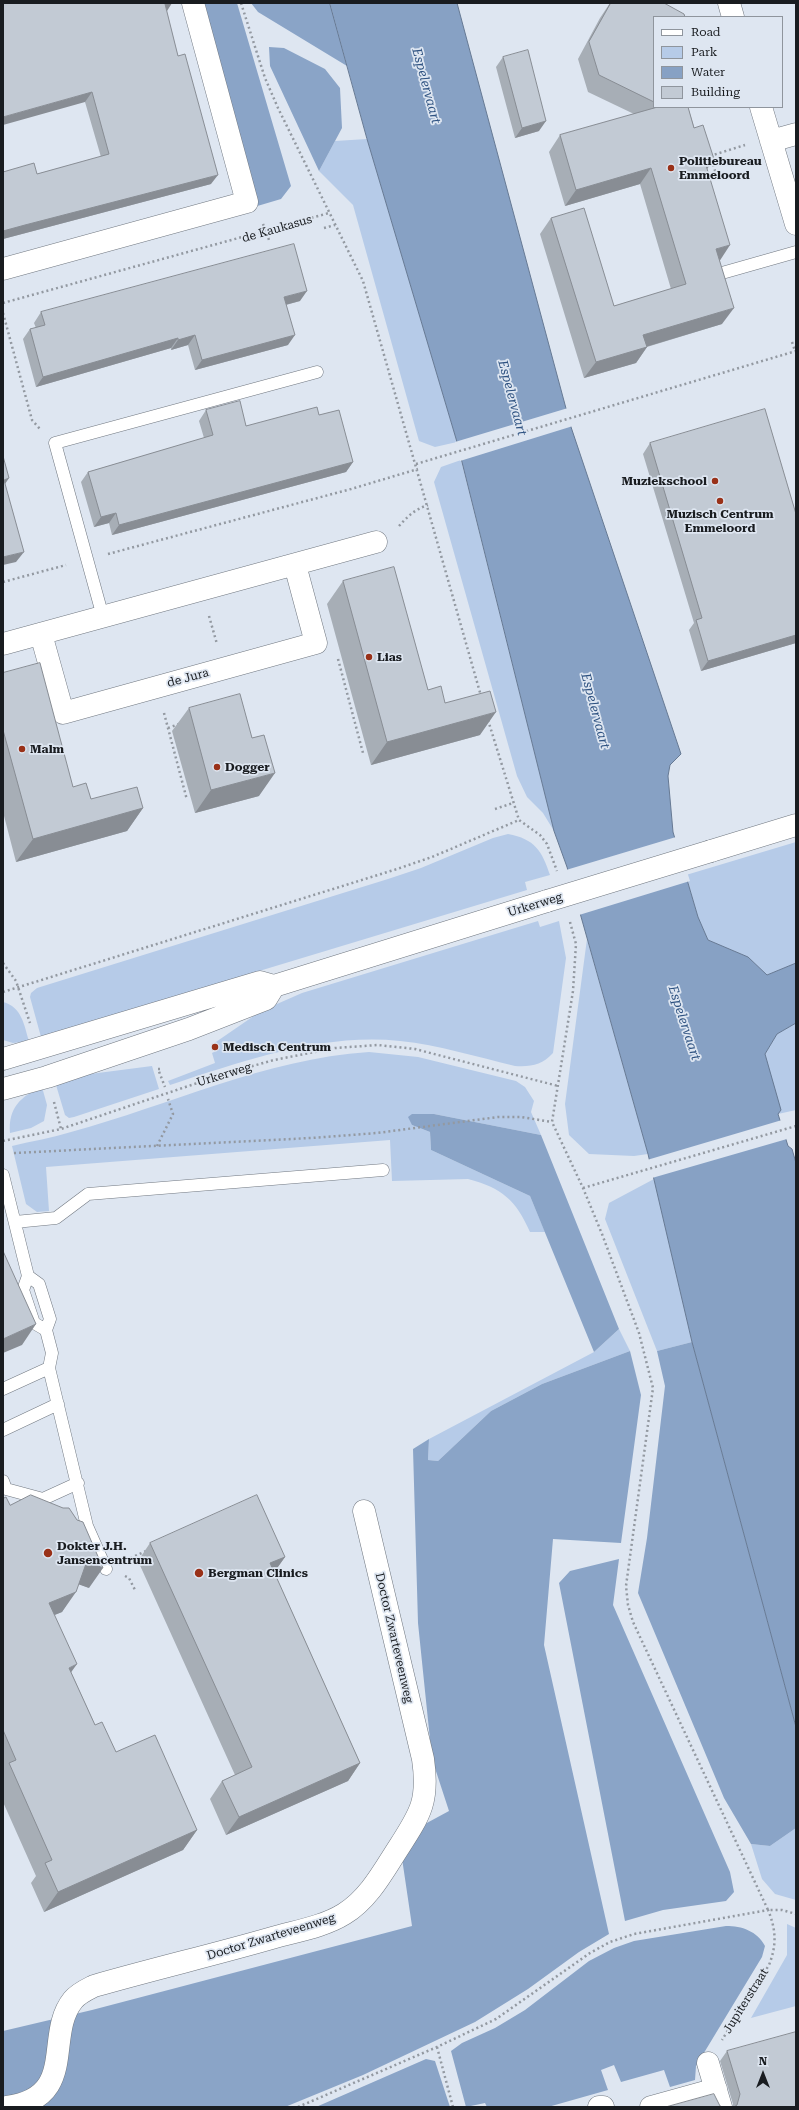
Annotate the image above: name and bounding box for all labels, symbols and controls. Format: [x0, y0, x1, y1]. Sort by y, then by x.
legend [653, 16, 783, 108]
text: Road [691, 25, 720, 39]
text: Park [691, 45, 717, 59]
water label: Espelervaart [408, 46, 444, 126]
text: Water [691, 65, 725, 79]
text: Building [691, 85, 740, 99]
place label: Politiebureau Emmeloord [679, 154, 762, 182]
marker: Politiebureau Emmeloord [666, 163, 676, 173]
street label: de Kaukasus [240, 212, 314, 246]
water label: Espelervaart [494, 358, 530, 438]
place label: Muziekschool [622, 474, 707, 488]
marker: Muziekschool [710, 476, 720, 486]
marker: Muzisch Centrum Emmeloord [715, 496, 725, 506]
place label: Muzisch Centrum Emmeloord [666, 507, 774, 535]
place label: Lias [377, 650, 402, 664]
marker: Lias [364, 652, 374, 662]
street label: de Jura [166, 666, 210, 690]
water label: Espelervaart [577, 671, 613, 751]
place label: Malm [30, 742, 64, 756]
marker: Malm [17, 744, 27, 754]
place label: Dogger [225, 760, 270, 774]
marker: Dogger [212, 762, 222, 772]
street label: Urkerweg [506, 890, 564, 920]
water label: Espelervaart [665, 984, 703, 1062]
place label: Medisch Centrum [223, 1040, 331, 1054]
marker: Medisch Centrum [210, 1042, 220, 1052]
street label: Urkerweg [195, 1060, 253, 1090]
place label: Dokter J.H. Jansencentrum [57, 1539, 152, 1567]
marker: Dokter J.H. Jansencentrum [42, 1547, 54, 1559]
place label: Bergman Clinics [208, 1566, 308, 1580]
marker: Bergman Clinics [193, 1567, 205, 1579]
street label: Doctor Zwarteveenweg [372, 1571, 416, 1705]
street label: Doctor Zwarteveenweg [205, 1911, 337, 1963]
street label: Jupiterstraat [720, 1966, 772, 2036]
north arrow [743, 2054, 783, 2094]
text: N [759, 2055, 767, 2068]

